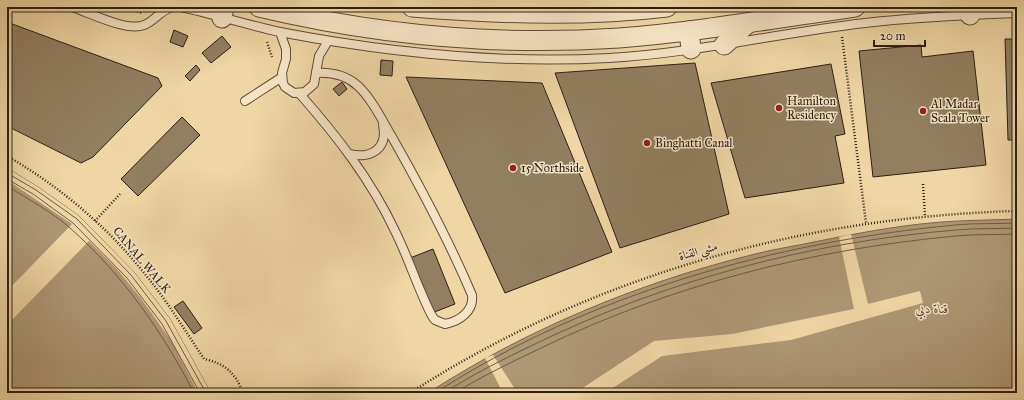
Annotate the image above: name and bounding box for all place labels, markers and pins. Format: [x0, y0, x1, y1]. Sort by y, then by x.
place label: Hamilton Residency [787, 94, 837, 122]
place label: Al Madar Scala Tower [930, 97, 990, 125]
marker: Hamilton Residency [774, 103, 784, 113]
marker: Al Madar Scala Tower [918, 106, 928, 116]
place label: Binghatti Canal [655, 136, 733, 151]
marker: Binghatti Canal [642, 138, 652, 148]
place label: 15 Northside [521, 161, 584, 175]
marker: 15 Northside [508, 163, 518, 173]

